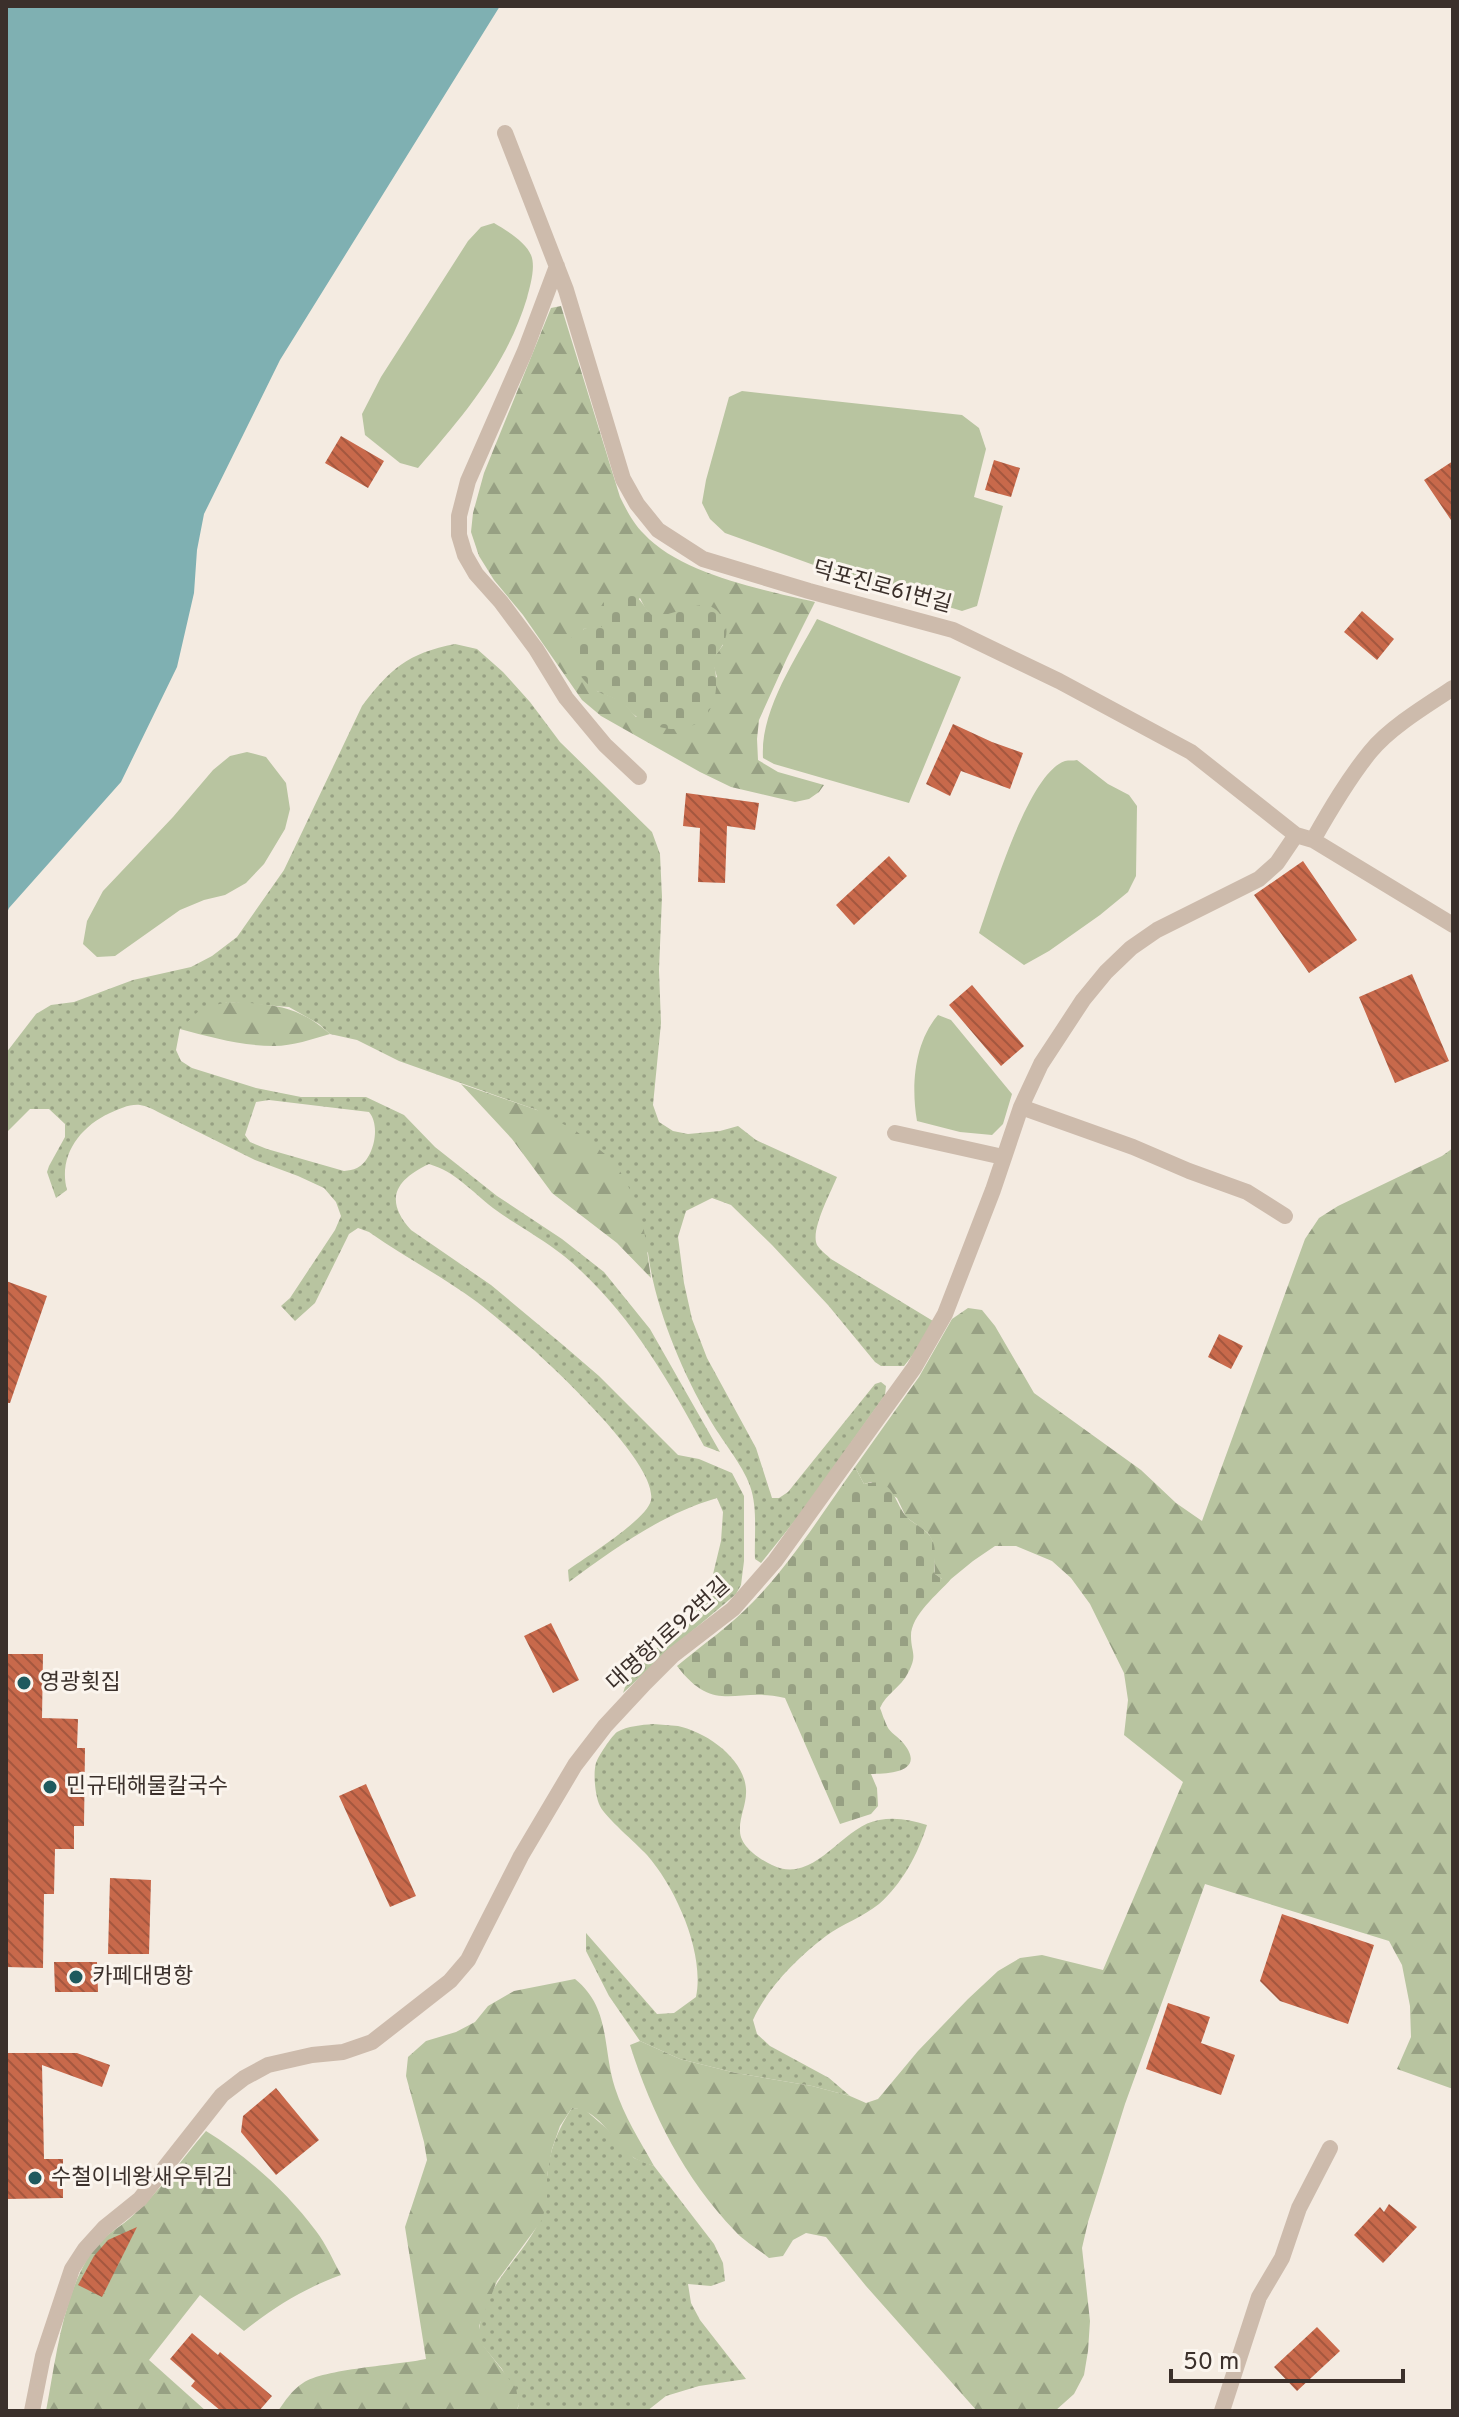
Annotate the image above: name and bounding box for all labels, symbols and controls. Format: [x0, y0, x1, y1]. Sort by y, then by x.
street label: 덕포진로61번길 [810, 556, 954, 620]
street label: 대명항1로92번길 [602, 1573, 736, 1697]
place label: 영광횟집 [40, 1670, 121, 1697]
marker: 영광횟집 [15, 1674, 33, 1692]
place label: 민규태해물칼국수 [66, 1774, 228, 1801]
marker: 민규태해물칼국수 [41, 1778, 59, 1796]
place label: 카페대명항 [92, 1964, 193, 1991]
marker: 카페대명항 [67, 1968, 85, 1986]
place label: 수철이네왕새우튀김 [51, 2165, 233, 2192]
marker: 수철이네왕새우튀김 [26, 2169, 44, 2187]
scale bar [1171, 2333, 1403, 2383]
text: 50 m [1183, 2348, 1239, 2378]

